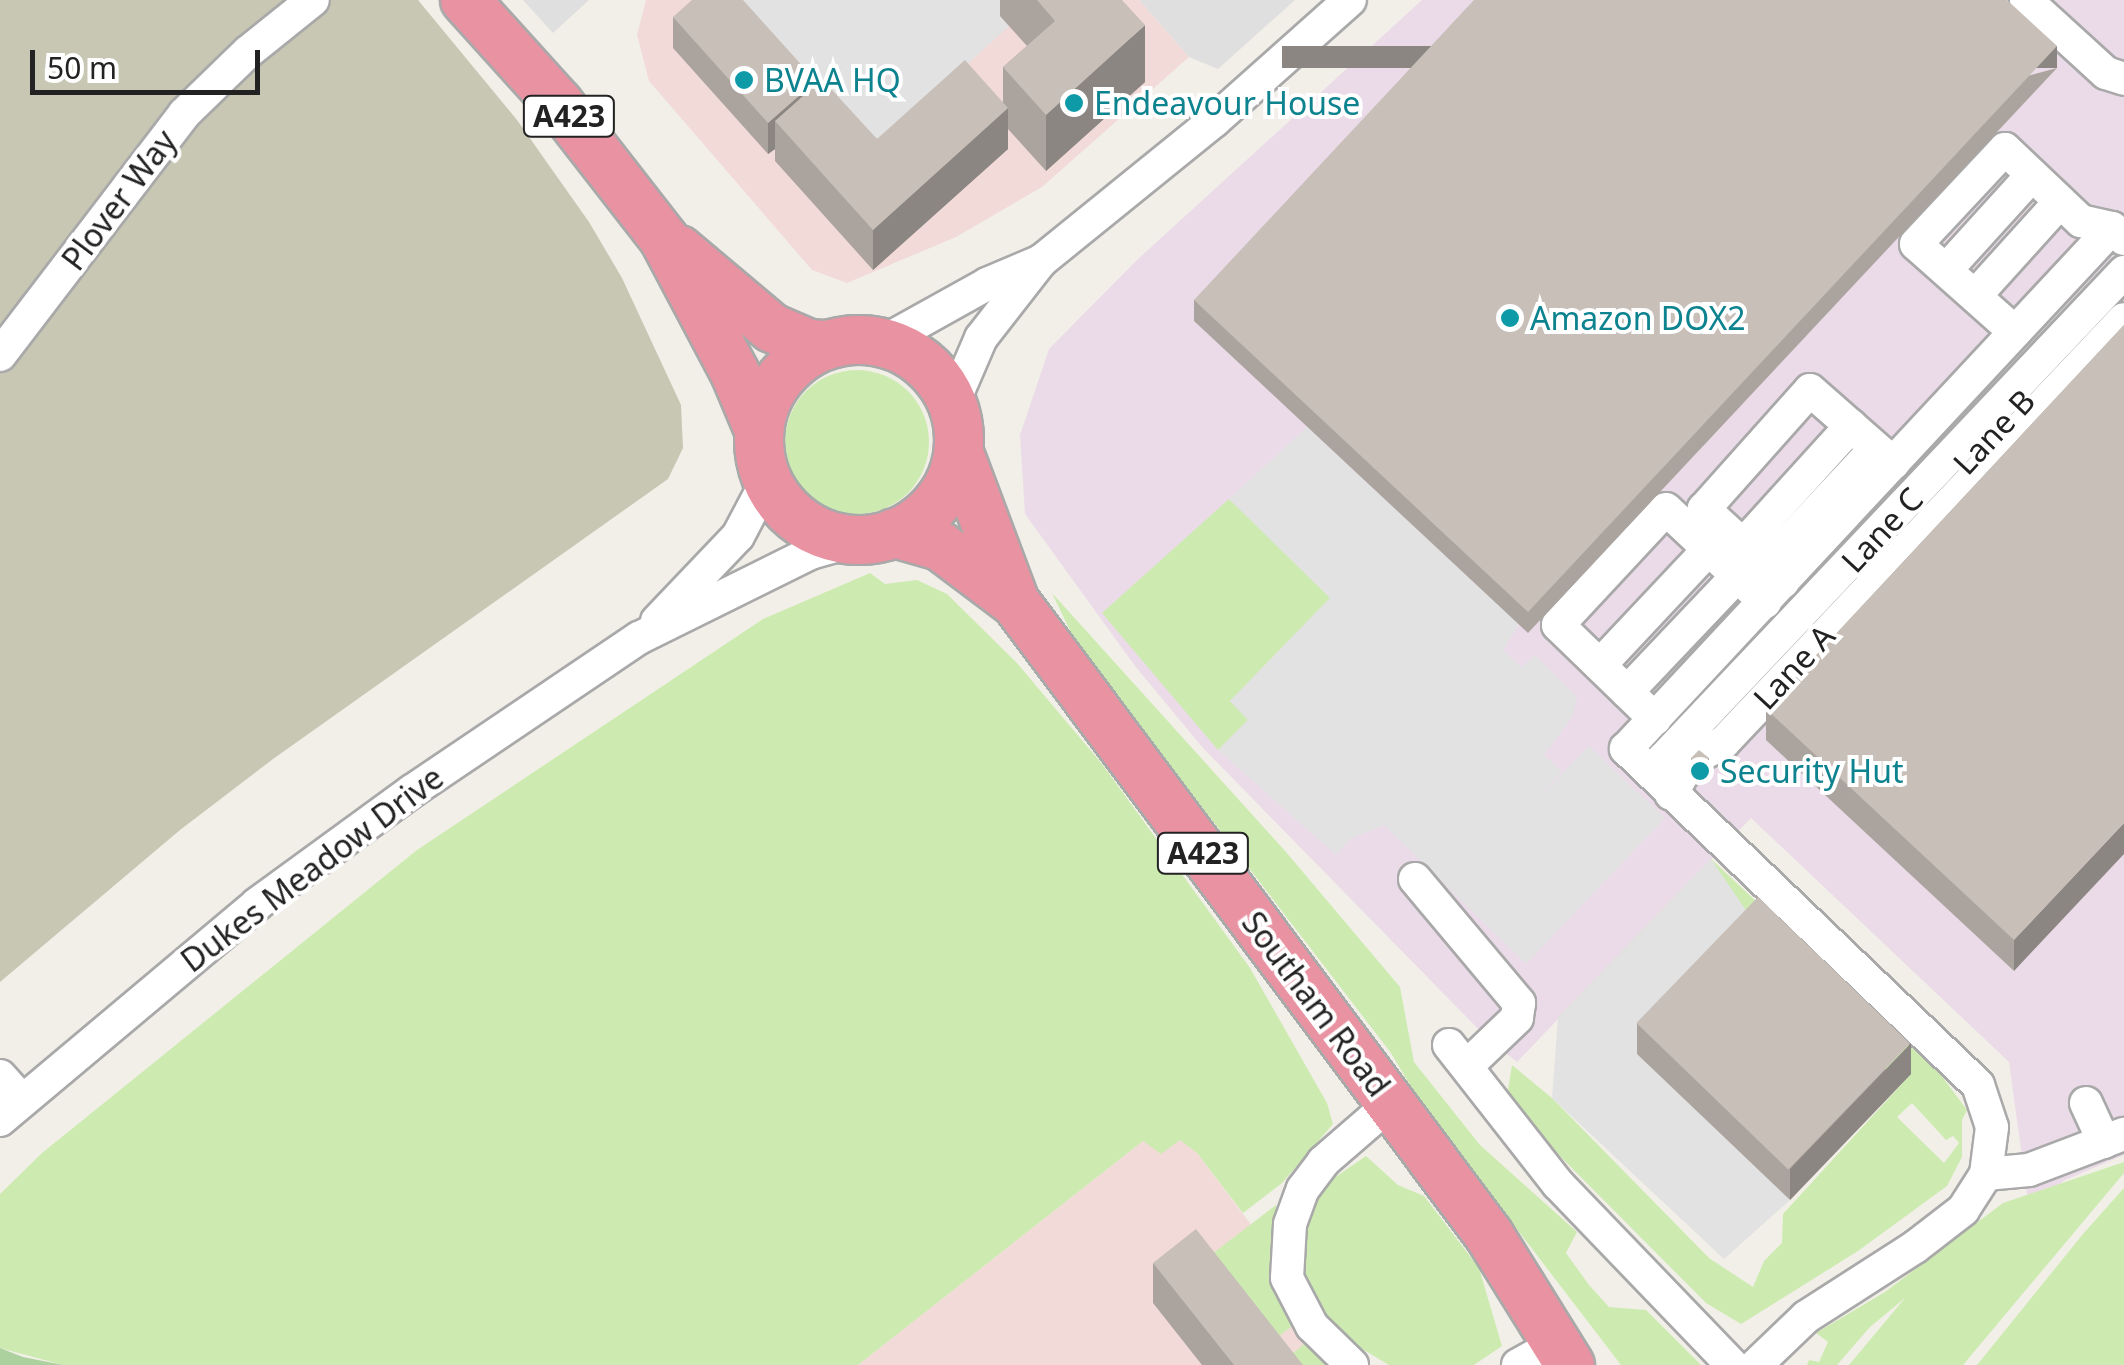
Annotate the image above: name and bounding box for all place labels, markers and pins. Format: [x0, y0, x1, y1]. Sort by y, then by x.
place label: BVAA HQ [764, 61, 901, 99]
marker: BVAA HQ [733, 69, 755, 91]
place label: Endeavour House [1094, 84, 1360, 122]
marker: Endeavour House [1063, 92, 1085, 114]
place label: Amazon DOX2 [1530, 299, 1746, 337]
marker: Amazon DOX2 [1499, 307, 1521, 329]
place label: Security Hut [1720, 752, 1903, 790]
marker: Security Hut [1689, 760, 1711, 782]

